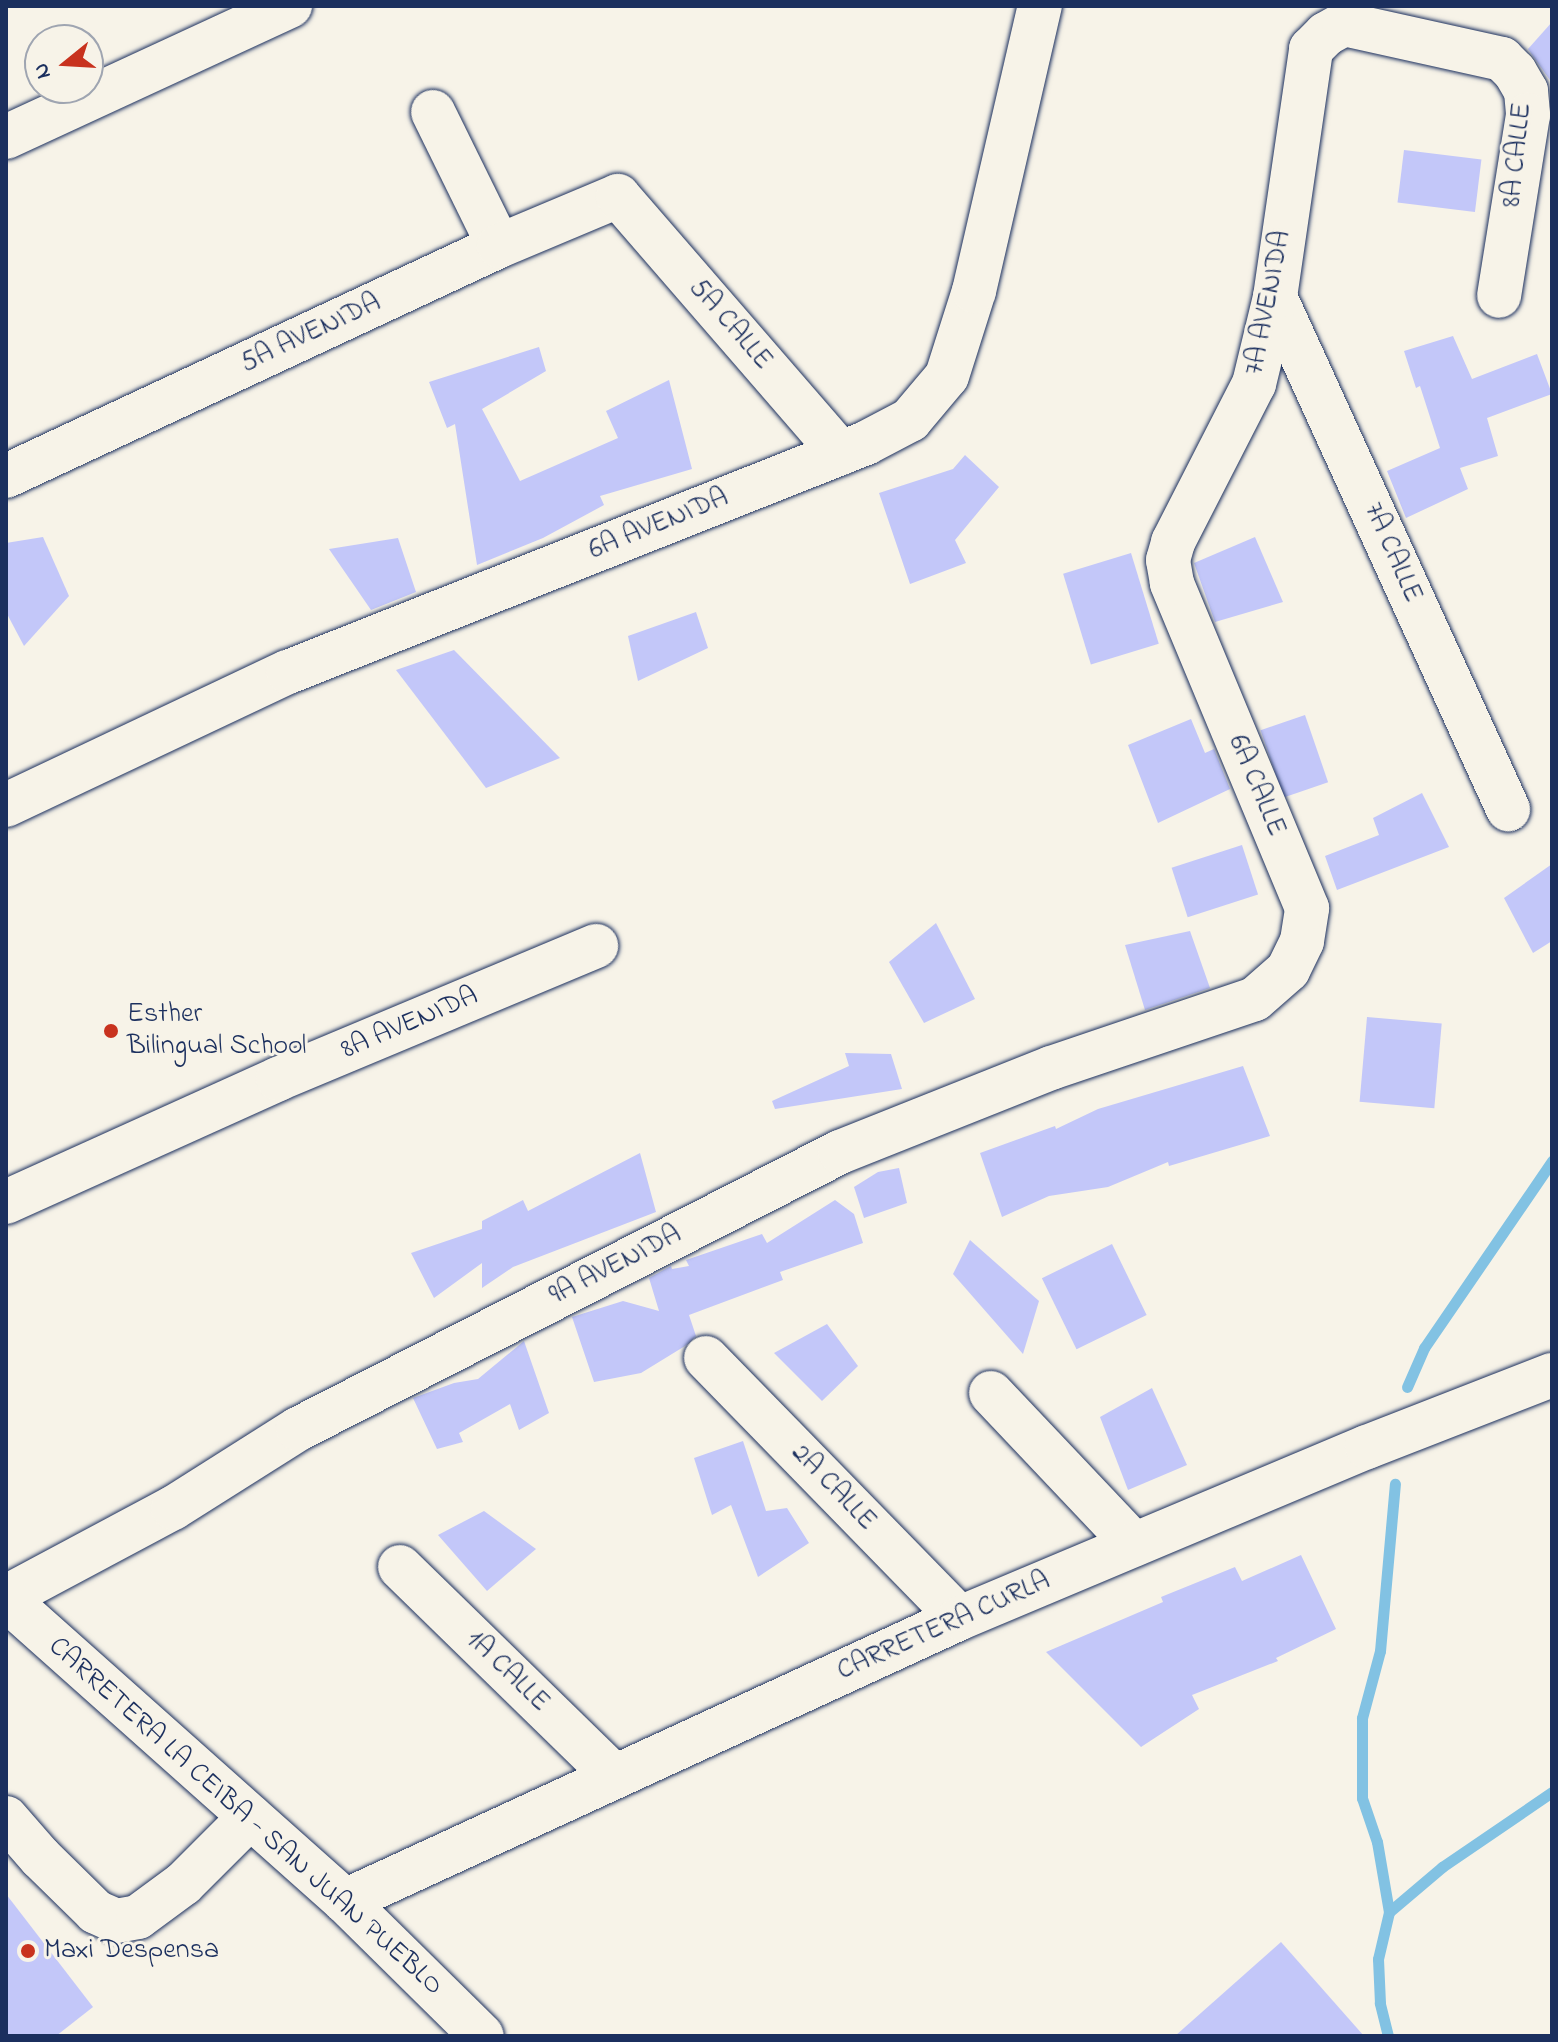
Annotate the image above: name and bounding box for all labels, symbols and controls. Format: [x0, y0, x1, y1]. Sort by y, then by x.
north arrow [24, 24, 104, 104]
text: N [26, 59, 61, 83]
street label: 8A CALLE [1496, 101, 1540, 209]
street label: 7A AVENIDA [1239, 228, 1299, 378]
street label: 5A CALLE [681, 272, 779, 378]
street label: 5A AVENIDA [236, 287, 386, 381]
street label: 6A AVENIDA [584, 482, 734, 568]
street label: 7A CALLE [1355, 498, 1429, 608]
street label: 6A CALLE [1220, 730, 1292, 842]
street label: 8A AVENIDA [337, 980, 483, 1068]
place label: Esther Bilingual School [127, 998, 306, 1064]
marker: Esther Bilingual School [102, 1022, 120, 1040]
street label: 9A AVENIDA [545, 1218, 687, 1314]
street label: 2A CALLE [783, 1437, 883, 1539]
street label: CARRETERA CURLA [832, 1565, 1056, 1689]
street label: 1A CALLE [458, 1624, 556, 1720]
street label: CARRETERA LA CEIBA - SAN JUAN PUEBLO [41, 1631, 449, 2003]
place label: Maxi Despensa [44, 1934, 219, 1968]
marker: Maxi Despensa [19, 1942, 37, 1960]

